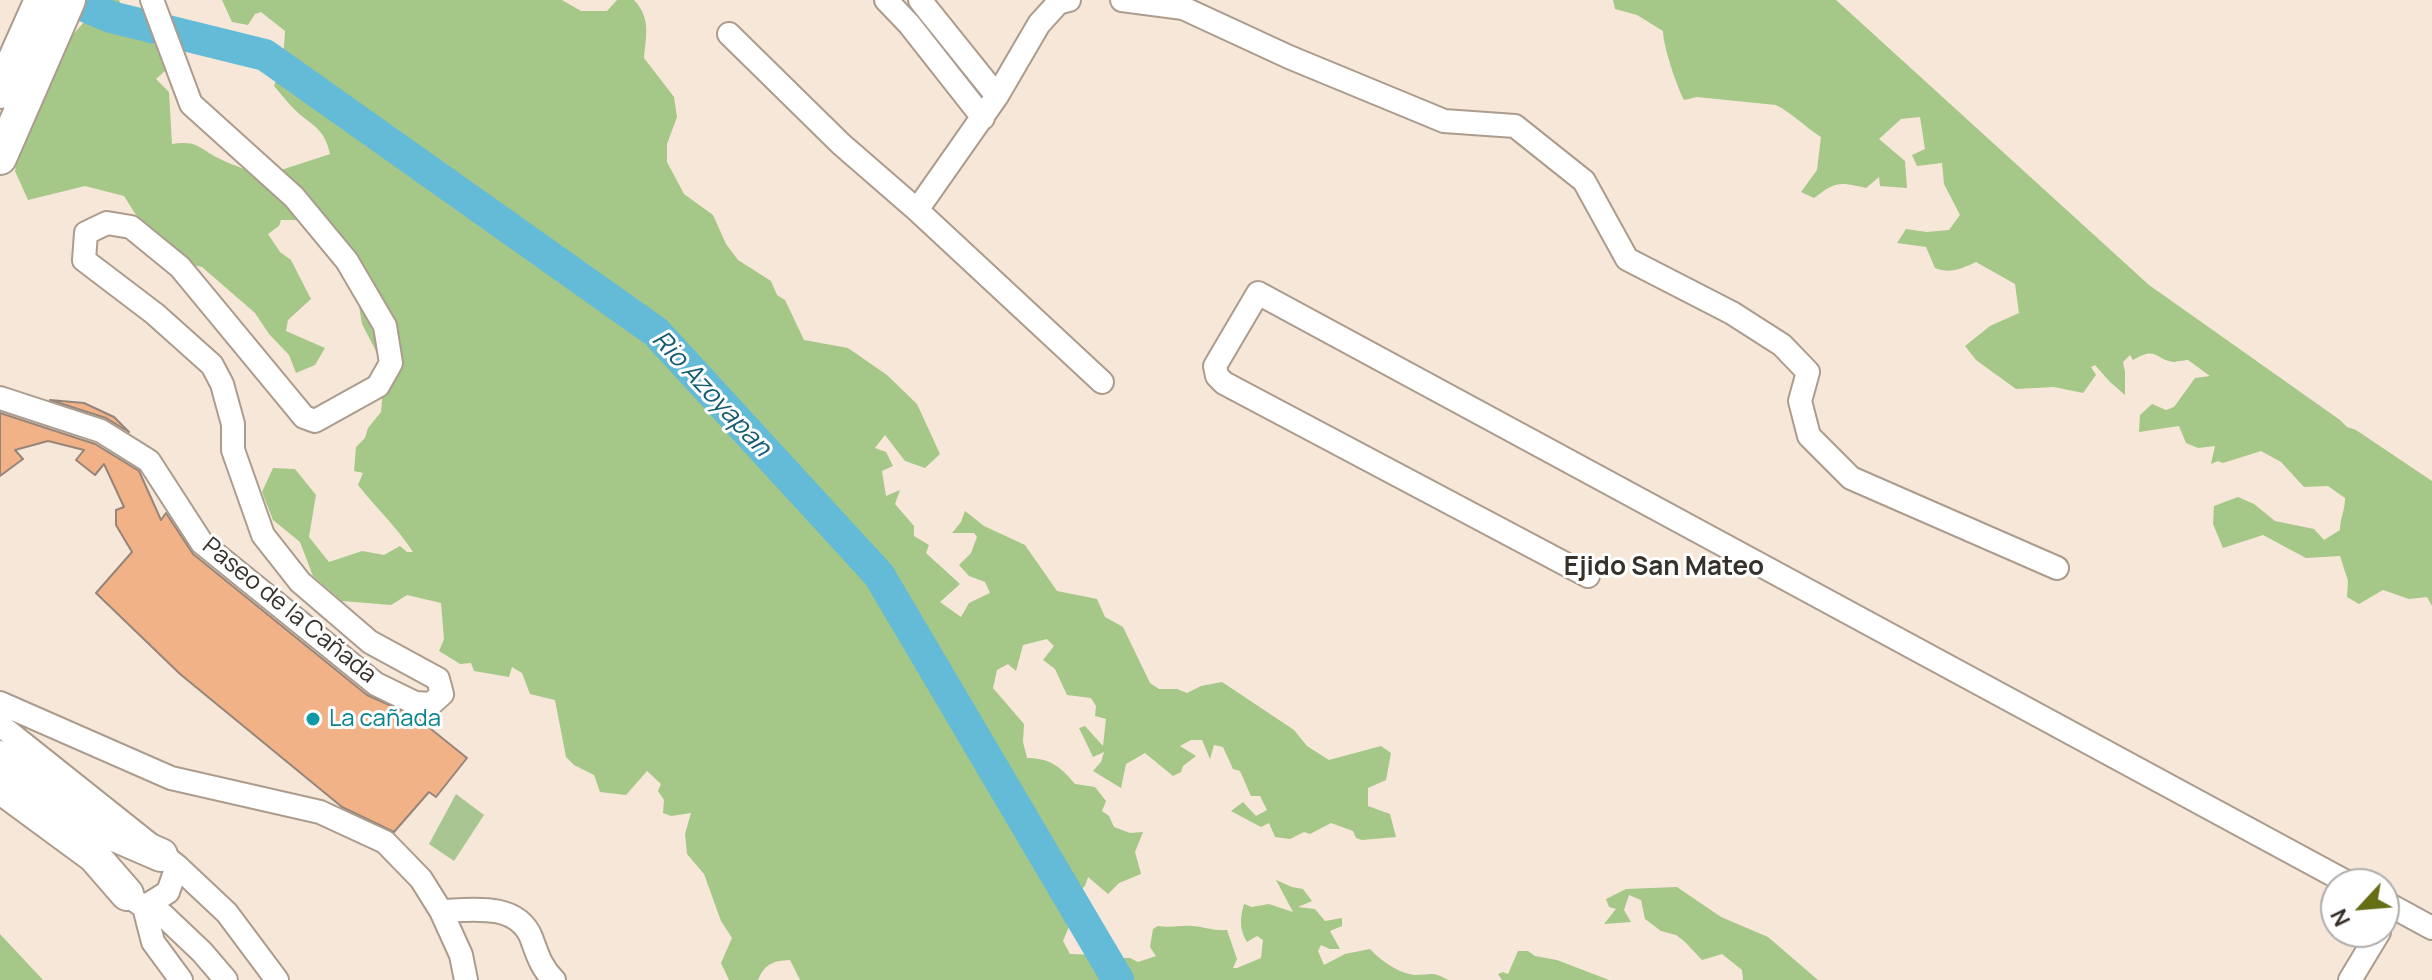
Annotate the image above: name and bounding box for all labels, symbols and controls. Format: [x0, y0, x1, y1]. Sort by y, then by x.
water label: Rio Azoyapan [645, 325, 777, 463]
street label: Paseo de la Cañada [196, 532, 382, 690]
district label: Ejido San Mateo [1564, 552, 1764, 584]
place label: La cañada [329, 705, 441, 733]
marker: La cañada [304, 710, 322, 728]
north arrow [2320, 868, 2400, 948]
text: N [2323, 904, 2357, 931]

